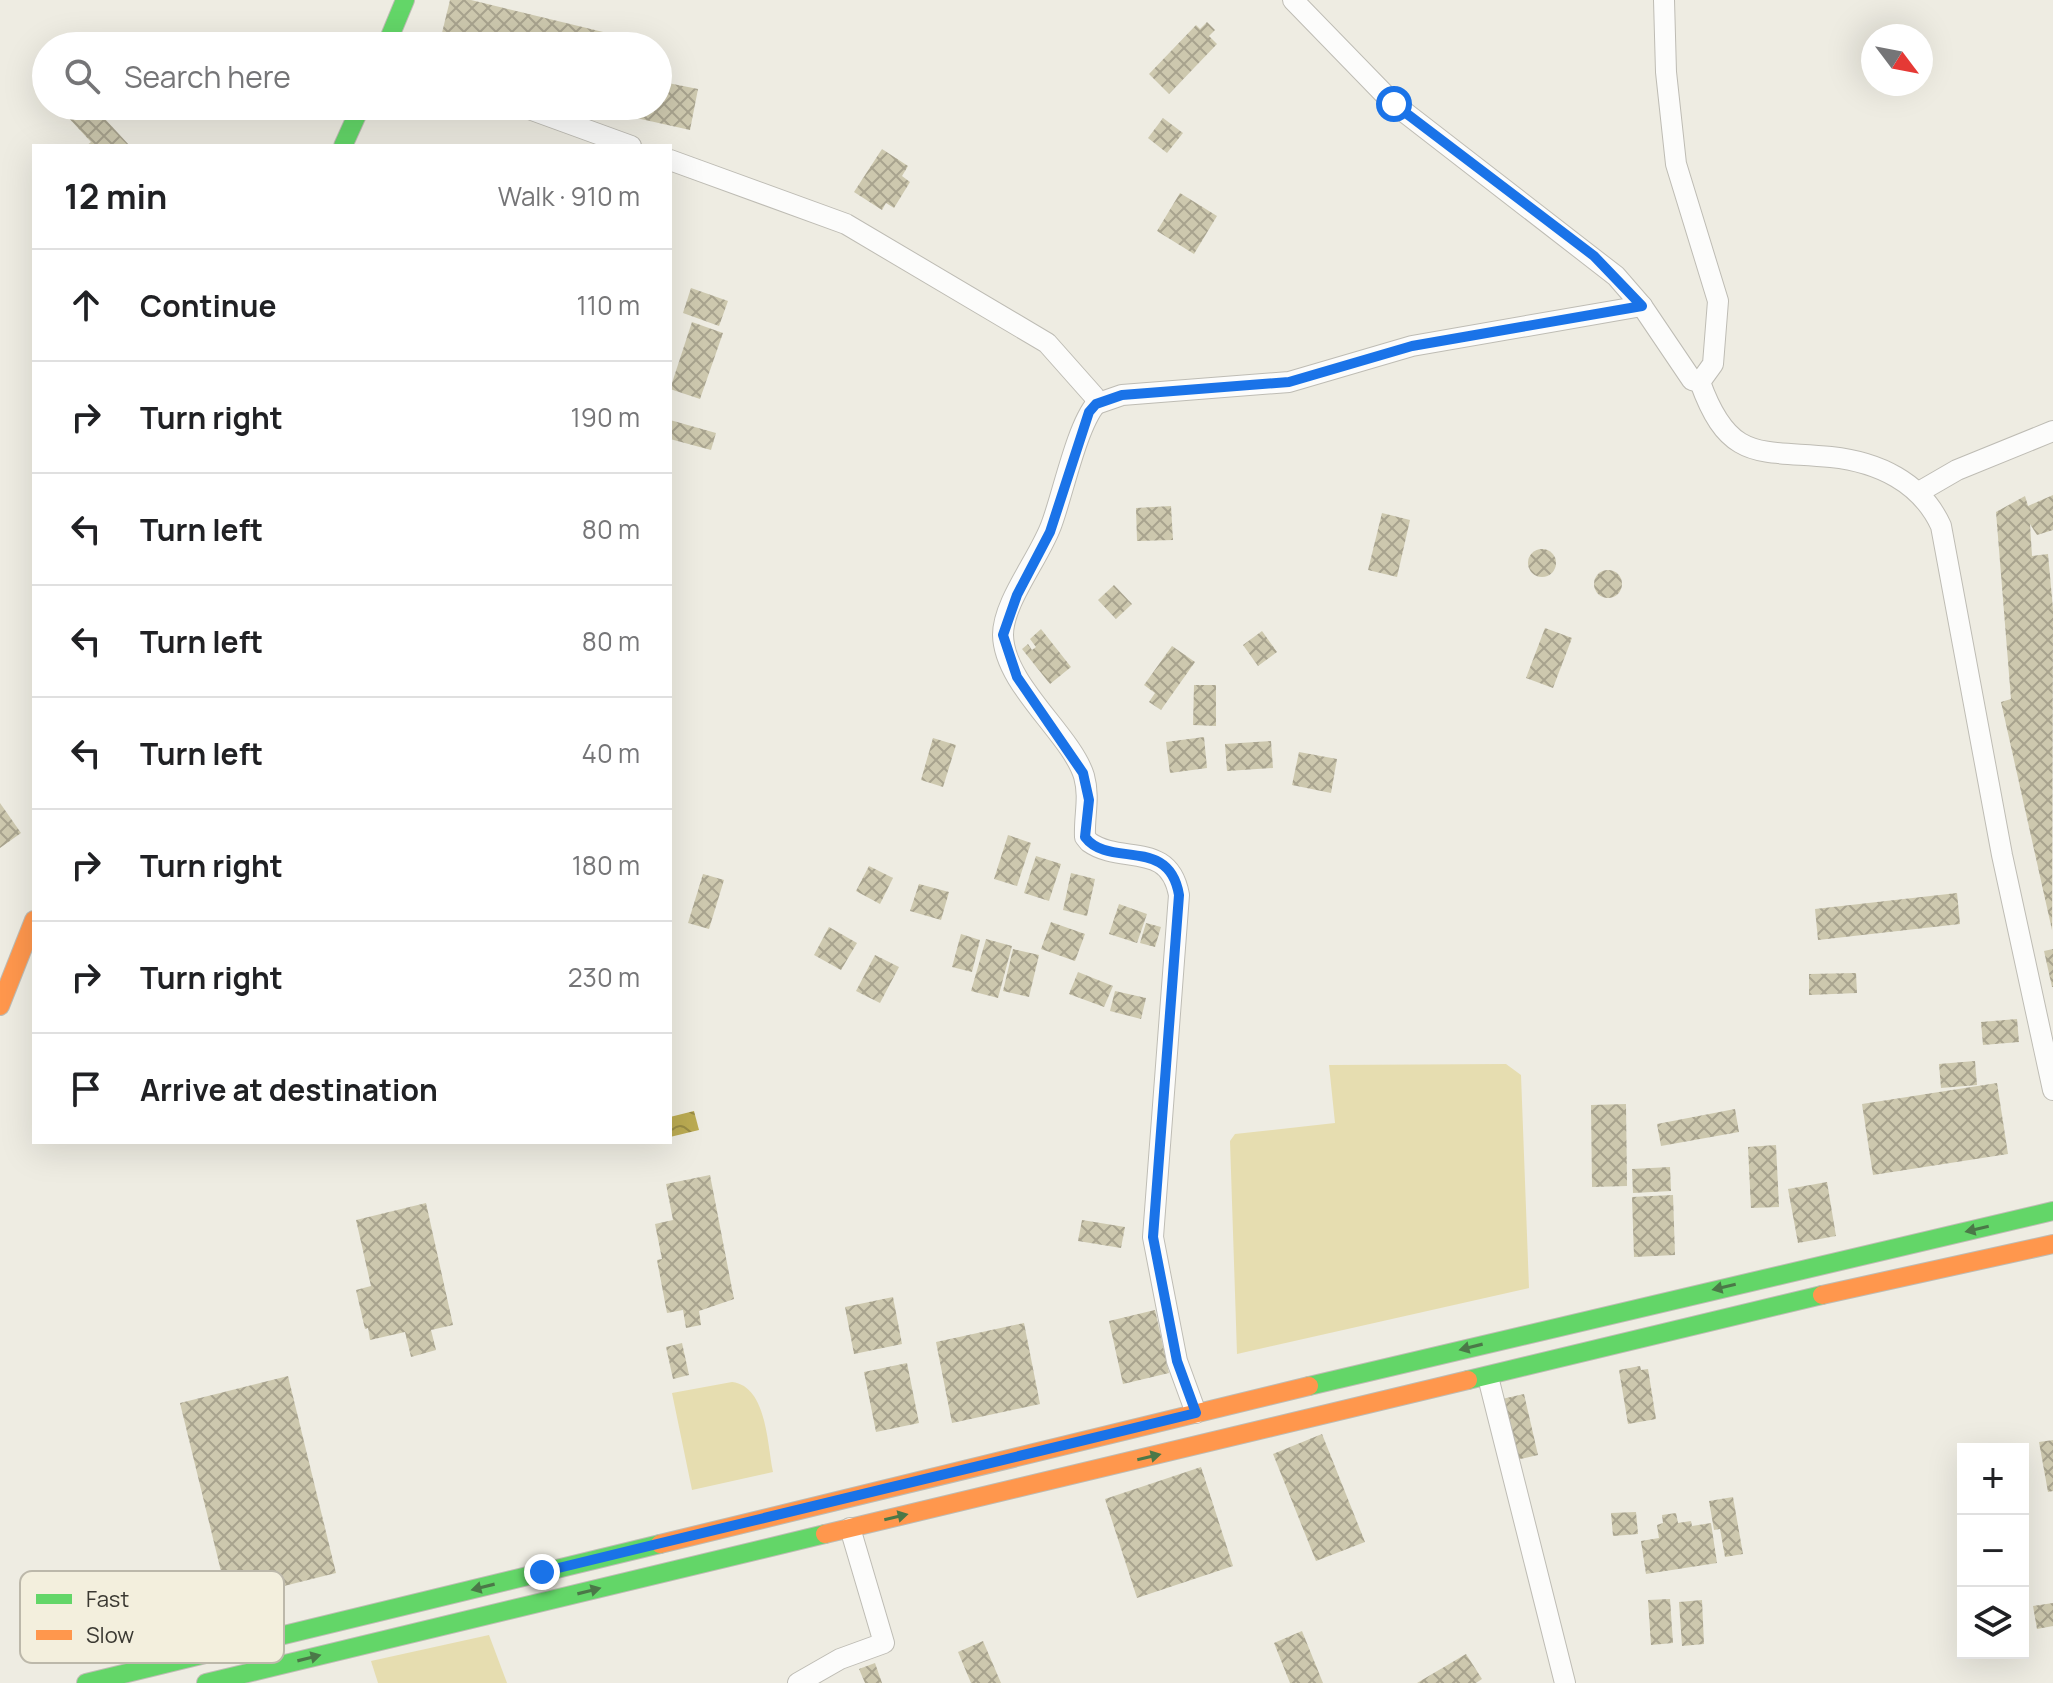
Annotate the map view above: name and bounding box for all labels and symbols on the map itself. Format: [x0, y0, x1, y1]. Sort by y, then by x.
north arrow [1861, 24, 1933, 96]
route start [1376, 86, 1412, 122]
one-way arrow [1964, 1223, 1989, 1235]
one-way arrow [1711, 1282, 1736, 1294]
one-way arrow [1458, 1341, 1483, 1354]
one-way arrow [1137, 1451, 1162, 1463]
one-way arrow [884, 1511, 909, 1523]
route end [524, 1554, 560, 1590]
legend [20, 1571, 284, 1663]
one-way arrow [471, 1581, 496, 1593]
text: Fast [86, 1584, 129, 1614]
one-way arrow [576, 1584, 601, 1597]
text: Slow [86, 1620, 134, 1650]
one-way arrow [296, 1652, 321, 1664]

